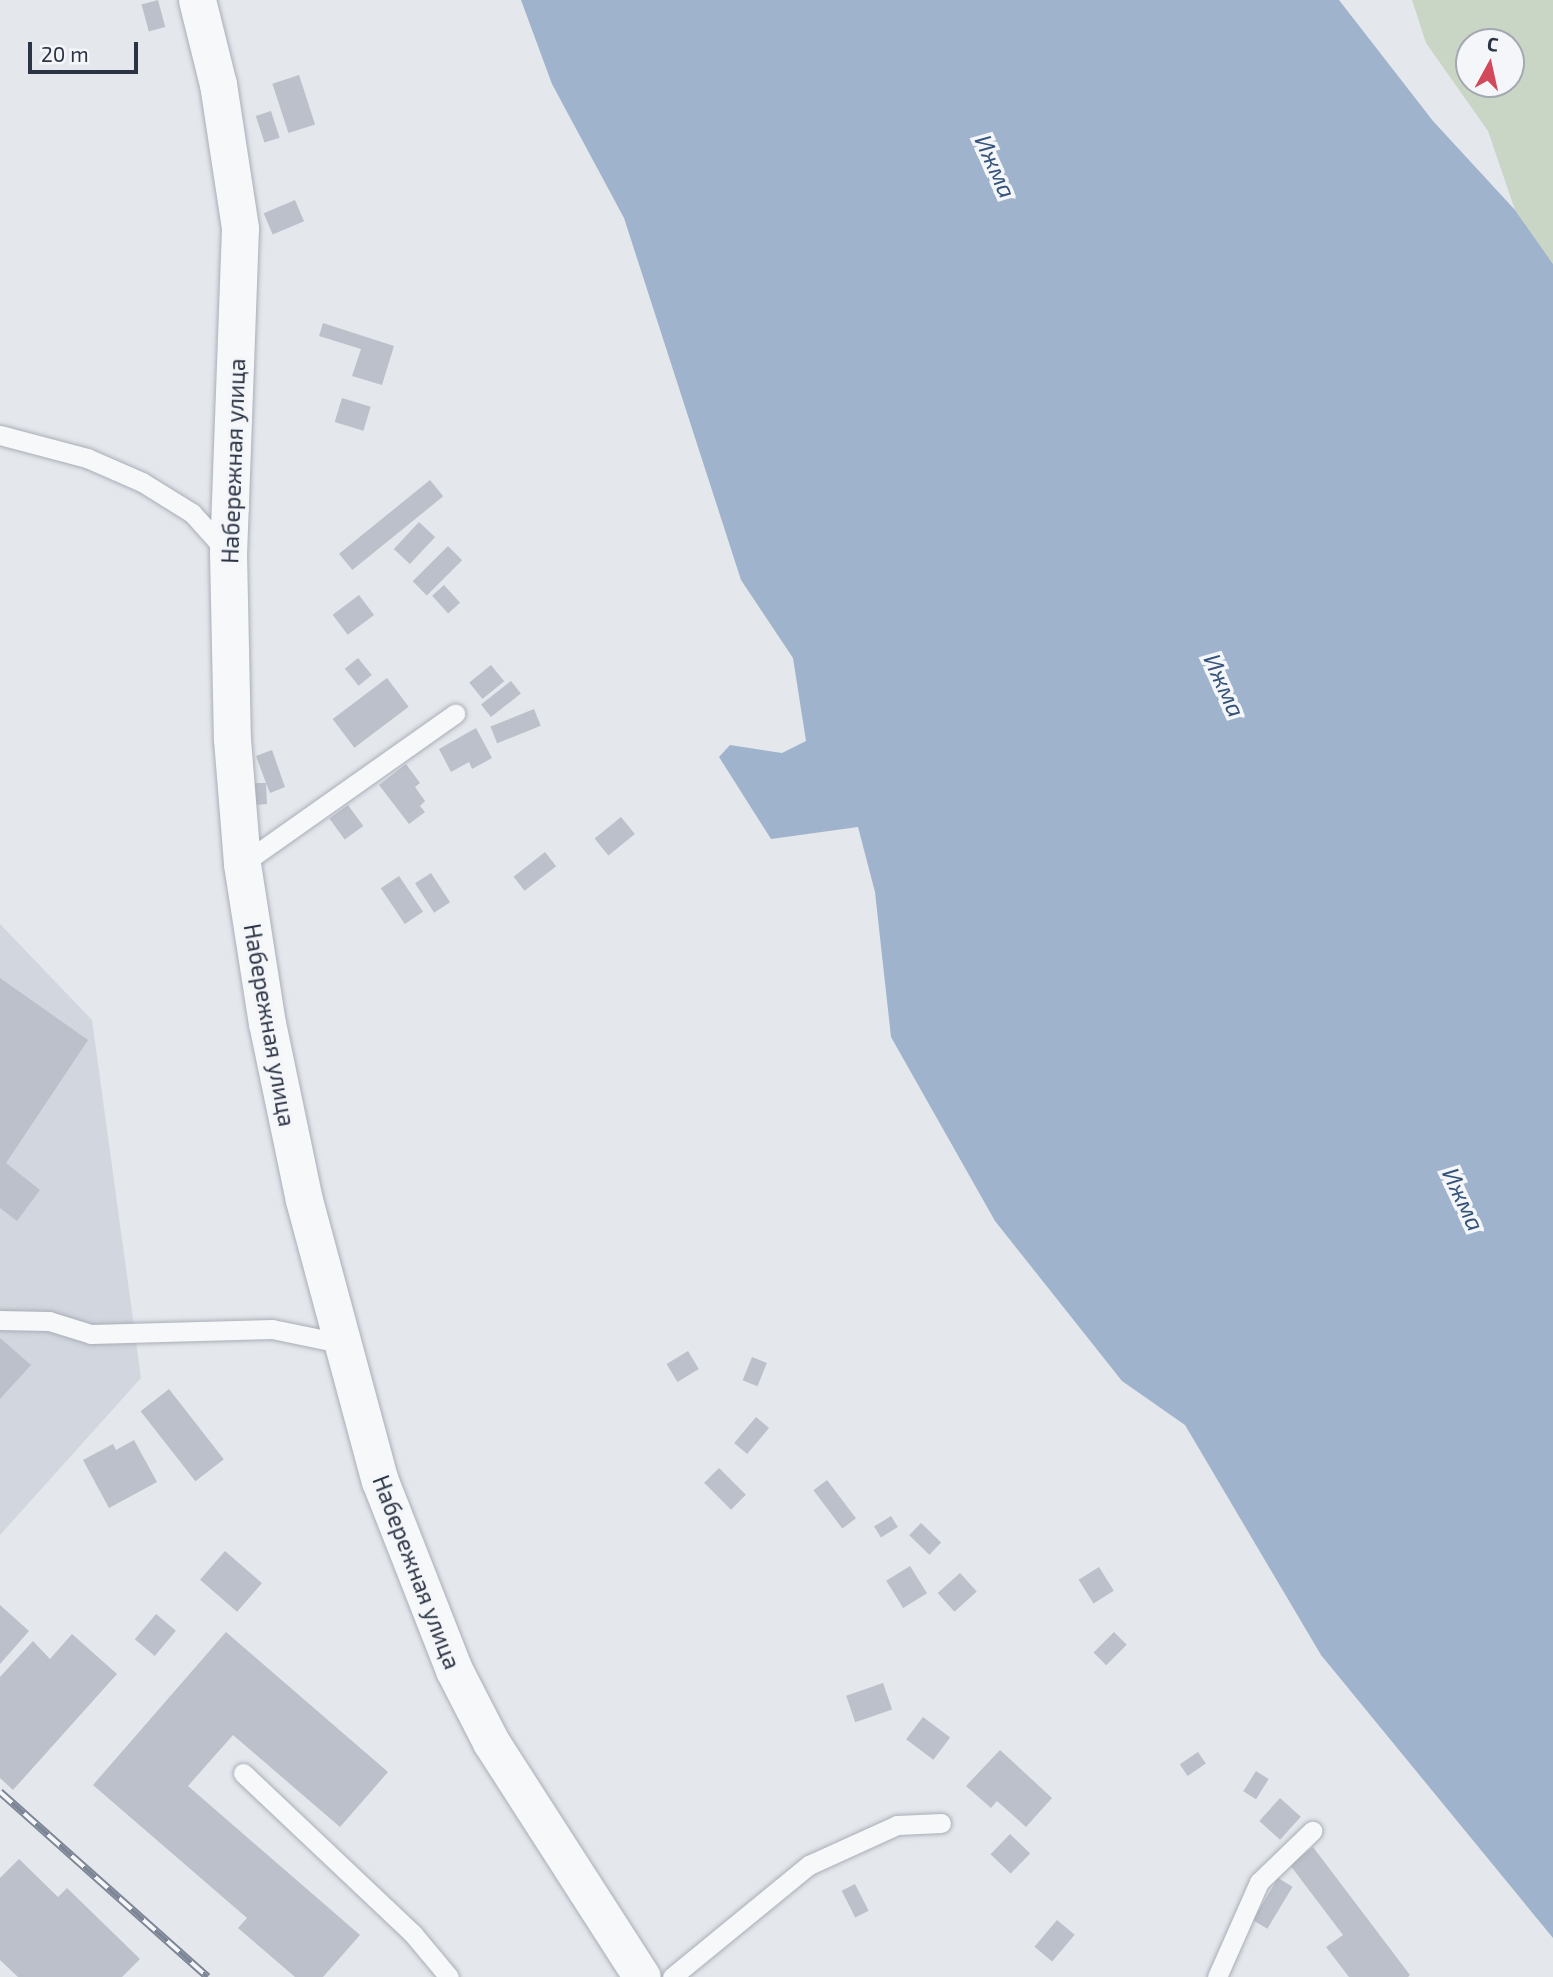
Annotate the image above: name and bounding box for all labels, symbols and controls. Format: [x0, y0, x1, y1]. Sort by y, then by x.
scale bar [32, 28, 142, 72]
north arrow [1455, 28, 1525, 98]
text: С [1486, 32, 1500, 56]
text: 20 m [41, 41, 89, 66]
water label: Ижма [969, 130, 1023, 202]
street label: Набережная улица [216, 358, 250, 564]
water label: Ижма [1198, 649, 1252, 721]
street label: Набережная улица [239, 921, 301, 1129]
water label: Ижма [1437, 1163, 1491, 1235]
street label: Набережная улица [367, 1471, 467, 1673]

